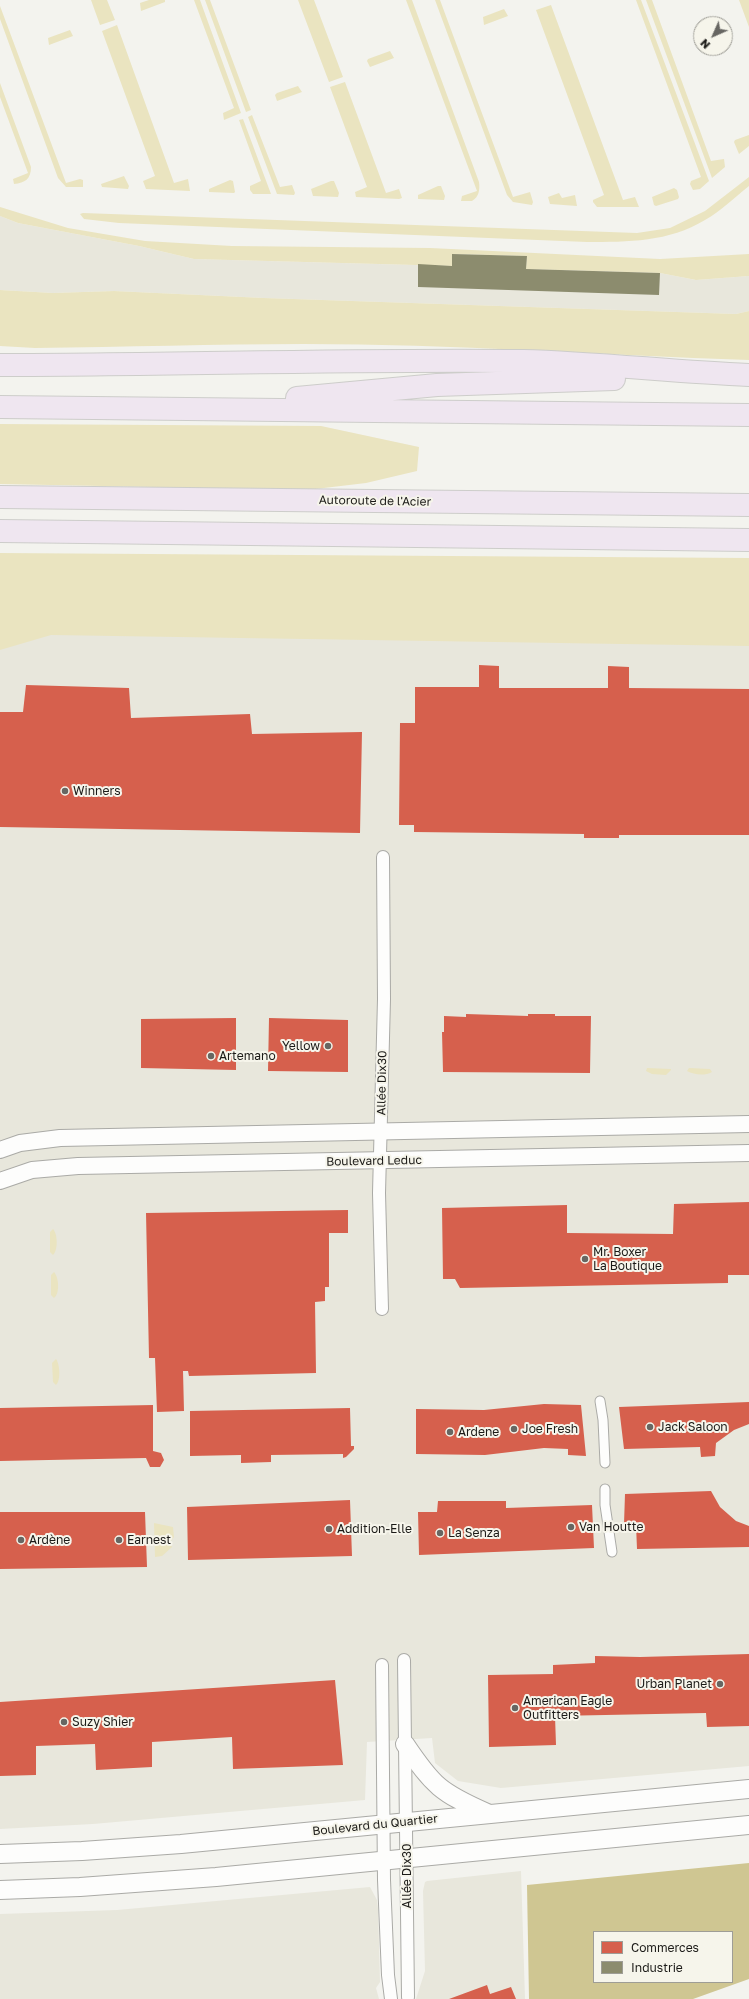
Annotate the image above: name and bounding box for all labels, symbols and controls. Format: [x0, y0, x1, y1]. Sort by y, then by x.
north arrow [693, 16, 733, 56]
text: N [697, 37, 712, 52]
street label: Autoroute de l'Acier [319, 493, 431, 509]
place label: Winners [73, 784, 120, 798]
marker: Winners [60, 786, 70, 796]
place label: Yellow [282, 1039, 320, 1053]
marker: Yellow [323, 1041, 333, 1051]
place label: Artemano [219, 1049, 276, 1063]
street label: Allée Dix30 [374, 1050, 390, 1116]
marker: Artemano [206, 1051, 216, 1061]
street label: Boulevard Leduc [326, 1153, 422, 1169]
place label: Mr. Boxer La Boutique [593, 1245, 662, 1273]
marker: Mr. Boxer La Boutique [580, 1254, 590, 1264]
place label: Jack Saloon [658, 1420, 728, 1434]
place label: Joe Fresh [522, 1422, 578, 1436]
marker: Jack Saloon [645, 1422, 655, 1432]
marker: Joe Fresh [509, 1424, 519, 1434]
place label: Ardene [458, 1425, 499, 1439]
marker: Ardene [445, 1427, 455, 1437]
place label: Van Houtte [579, 1520, 643, 1534]
place label: Addition-Elle [337, 1522, 412, 1536]
marker: Van Houtte [566, 1522, 576, 1532]
marker: Addition-Elle [324, 1524, 334, 1534]
place label: La Senza [448, 1526, 500, 1540]
marker: La Senza [435, 1528, 445, 1538]
place label: Ardène [29, 1533, 70, 1547]
place label: Earnest [127, 1533, 171, 1547]
marker: Ardène [16, 1535, 26, 1545]
marker: Earnest [114, 1535, 124, 1545]
place label: Urban Planet [636, 1677, 712, 1691]
marker: Urban Planet [715, 1679, 725, 1689]
place label: American Eagle Outfitters [523, 1694, 612, 1722]
marker: American Eagle Outfitters [510, 1703, 520, 1713]
place label: Suzy Shier [72, 1715, 133, 1729]
marker: Suzy Shier [59, 1717, 69, 1727]
street label: Boulevard du Quartier [312, 1811, 438, 1839]
street label: Allée Dix30 [400, 1844, 414, 1908]
legend [593, 1931, 733, 1983]
text: Commerces [631, 1940, 699, 1955]
text: Industrie [631, 1960, 683, 1975]

